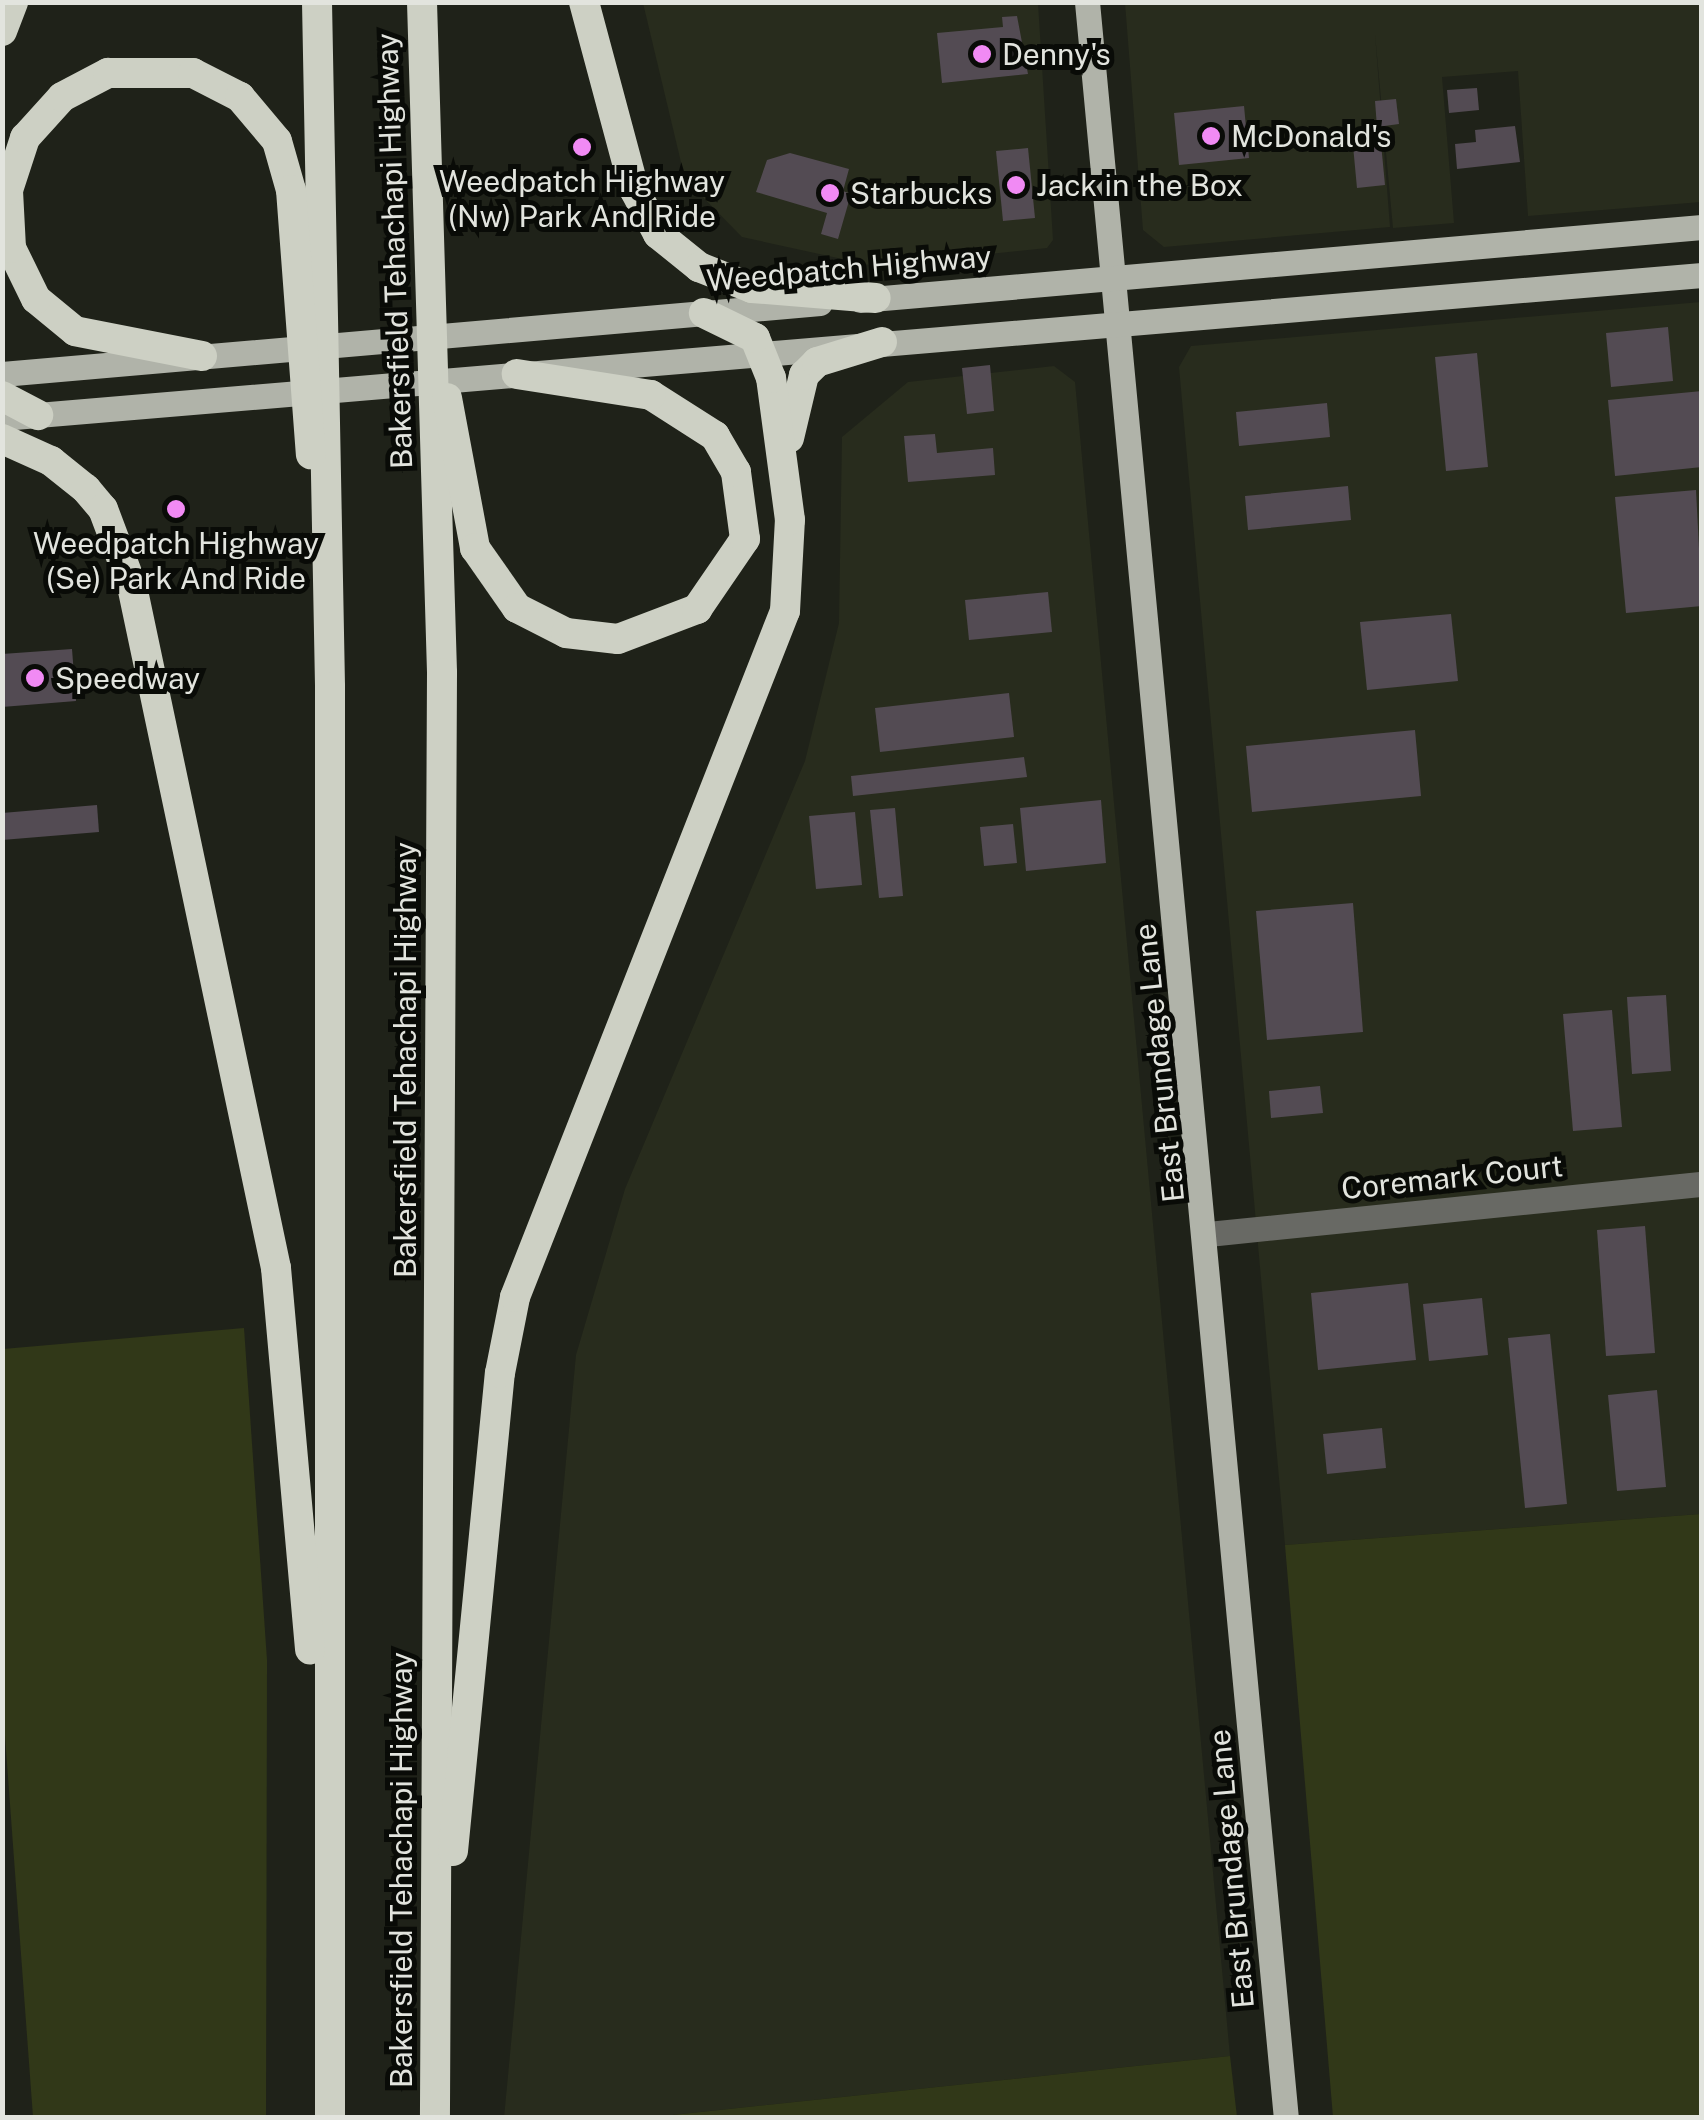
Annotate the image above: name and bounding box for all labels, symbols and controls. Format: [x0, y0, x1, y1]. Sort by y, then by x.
street label: Bakersfield Tehachapi Highway [368, 32, 420, 470]
place label: Denny's [1002, 36, 1111, 72]
marker: Denny's [971, 43, 993, 65]
place label: McDonald's [1231, 118, 1391, 154]
marker: McDonald's [1200, 125, 1222, 147]
marker: Weedpatch Highway (Nw) Park And Ride [571, 136, 593, 158]
place label: Weedpatch Highway (Nw) Park And Ride [439, 163, 725, 234]
place label: Jack in the Box [1036, 167, 1243, 203]
marker: Jack in the Box [1005, 174, 1027, 196]
place label: Starbucks [850, 175, 992, 211]
marker: Starbucks [819, 182, 841, 204]
street label: Weedpatch Highway [705, 238, 993, 298]
marker: Weedpatch Highway (Se) Park And Ride [165, 498, 187, 520]
place label: Weedpatch Highway (Se) Park And Ride [33, 525, 319, 596]
place label: Speedway [55, 660, 200, 696]
marker: Speedway [24, 667, 46, 689]
street label: Bakersfield Tehachapi Highway [387, 842, 423, 1278]
street label: East Brundage Lane [1126, 922, 1192, 1204]
street label: Coremark Court [1339, 1147, 1565, 1207]
street label: Bakersfield Tehachapi Highway [383, 1652, 419, 2088]
street label: East Brundage Lane [1201, 1728, 1261, 2010]

